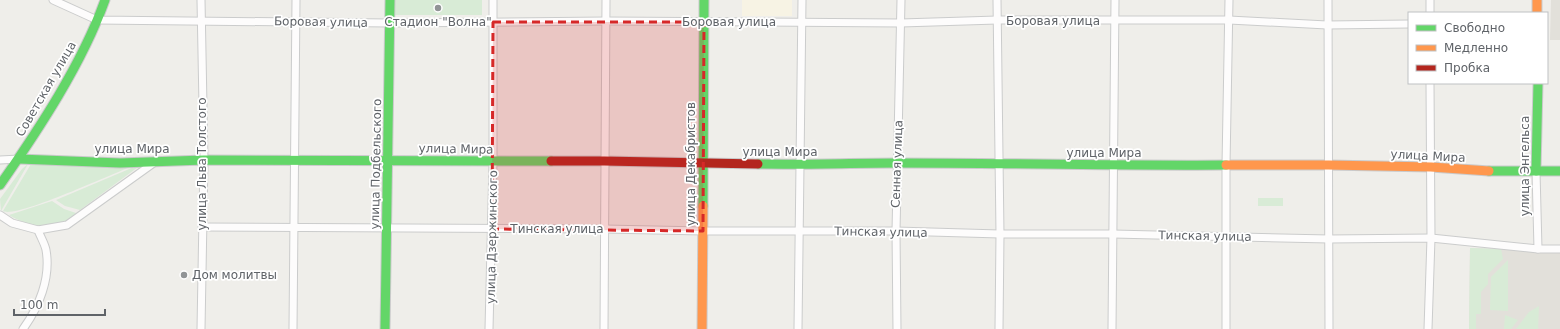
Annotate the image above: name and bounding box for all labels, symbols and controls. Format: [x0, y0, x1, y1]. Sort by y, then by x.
marker: Стадион "Волна" [433, 3, 443, 13]
legend [1408, 12, 1548, 84]
street label: Боровая улица [274, 14, 368, 30]
street label: Боровая улица [1006, 14, 1100, 28]
place label: Стадион "Волна" [384, 15, 492, 29]
street label: Боровая улица [682, 15, 776, 29]
text: Свободно [1444, 21, 1505, 35]
street label: Советская улица [13, 39, 79, 139]
text: Медленно [1444, 41, 1508, 55]
text: Пробка [1444, 61, 1490, 75]
street label: улица Льва Толстого [195, 97, 209, 231]
street label: улица Подбельского [368, 98, 384, 230]
street label: улица Декабристов [684, 102, 698, 226]
street label: улица Энгельса [1518, 116, 1532, 216]
street label: Сенная улица [888, 120, 906, 208]
street label: улица Мира [418, 141, 494, 157]
street label: улица Мира [94, 142, 170, 156]
street label: улица Мира [742, 145, 818, 159]
street label: улица Мира [1066, 146, 1142, 160]
street label: улица Мира [1390, 147, 1466, 165]
street label: улица Дзержинского [484, 170, 500, 304]
street label: Тинская улица [509, 222, 604, 236]
street label: Тинская улица [833, 224, 928, 240]
street label: Тинская улица [1157, 228, 1252, 244]
place label: Дом молитвы [192, 268, 277, 282]
marker: Дом молитвы [179, 270, 189, 280]
scale bar [14, 291, 105, 317]
text: 100 m [20, 298, 58, 312]

